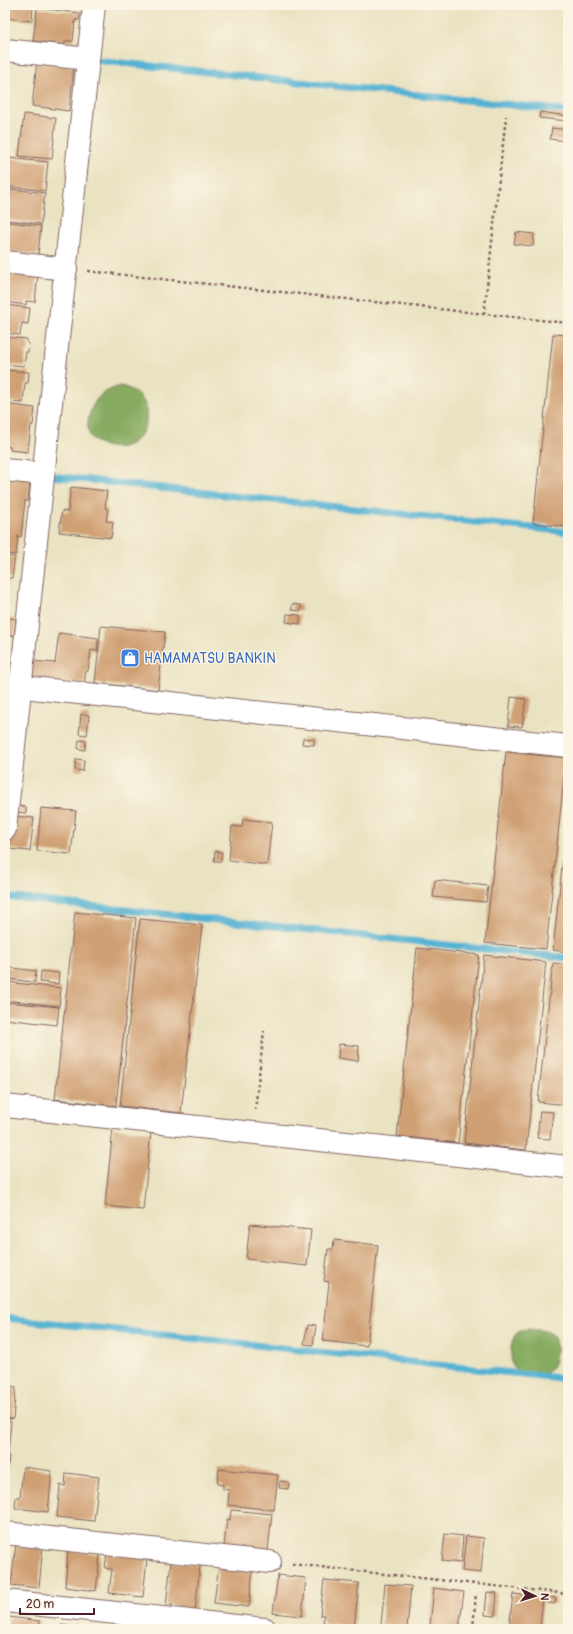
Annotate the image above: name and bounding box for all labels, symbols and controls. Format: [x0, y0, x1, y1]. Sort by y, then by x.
shop icon: HAMAMATSU BANKIN [119, 647, 141, 669]
place label: HAMAMATSU BANKIN [144, 650, 276, 667]
north arrow [515, 1576, 555, 1616]
scale bar [20, 1590, 94, 1616]
text: N [538, 1592, 551, 1601]
text: 20 m [26, 1597, 55, 1612]

